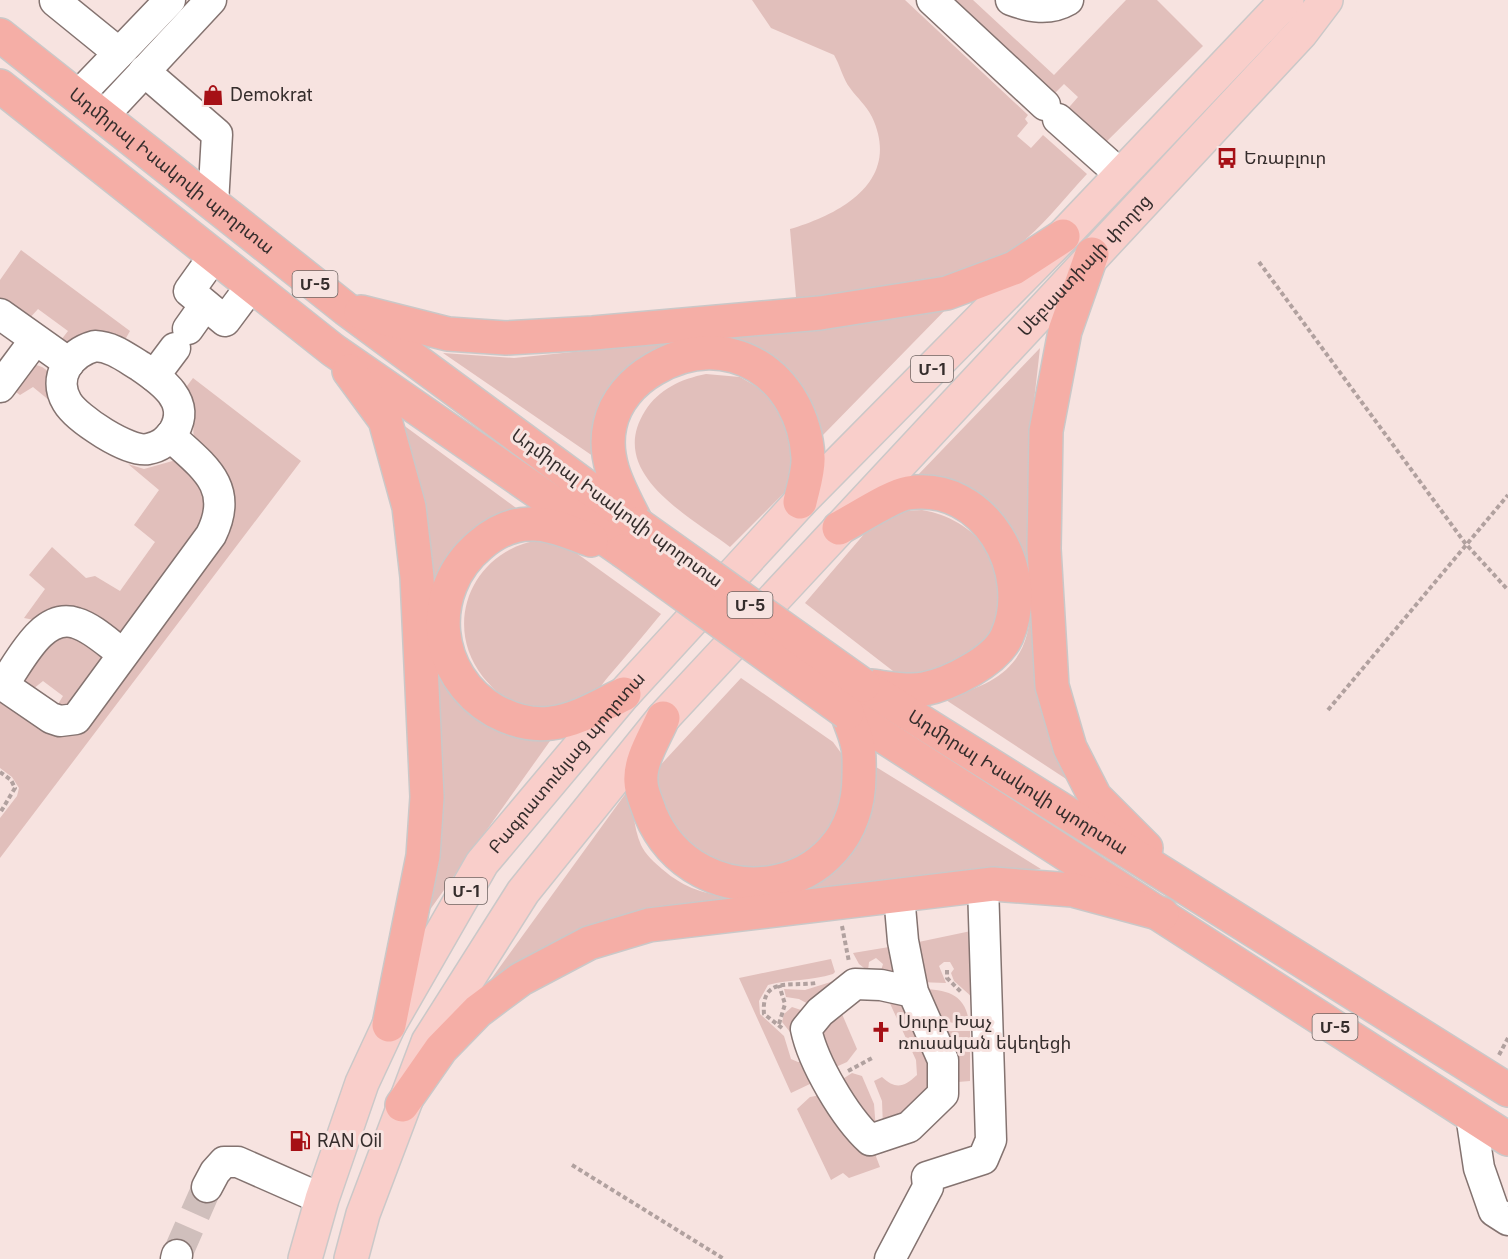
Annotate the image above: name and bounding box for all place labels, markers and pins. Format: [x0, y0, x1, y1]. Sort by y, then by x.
shop icon: Demokrat [201, 83, 225, 107]
place label: Demokrat [230, 84, 313, 105]
bus stop icon: Եռաբլուր [1215, 146, 1239, 170]
place label: Եռաբլուր [1244, 147, 1326, 168]
place label: Սուրբ Խաչ ռուսական եկեղեցի [898, 1011, 1071, 1053]
church icon: Սուրբ Խաչ ռուսական եկեղեցի [869, 1020, 893, 1044]
fuel station icon: RAN Oil [288, 1129, 312, 1153]
place label: RAN Oil [317, 1130, 382, 1151]

